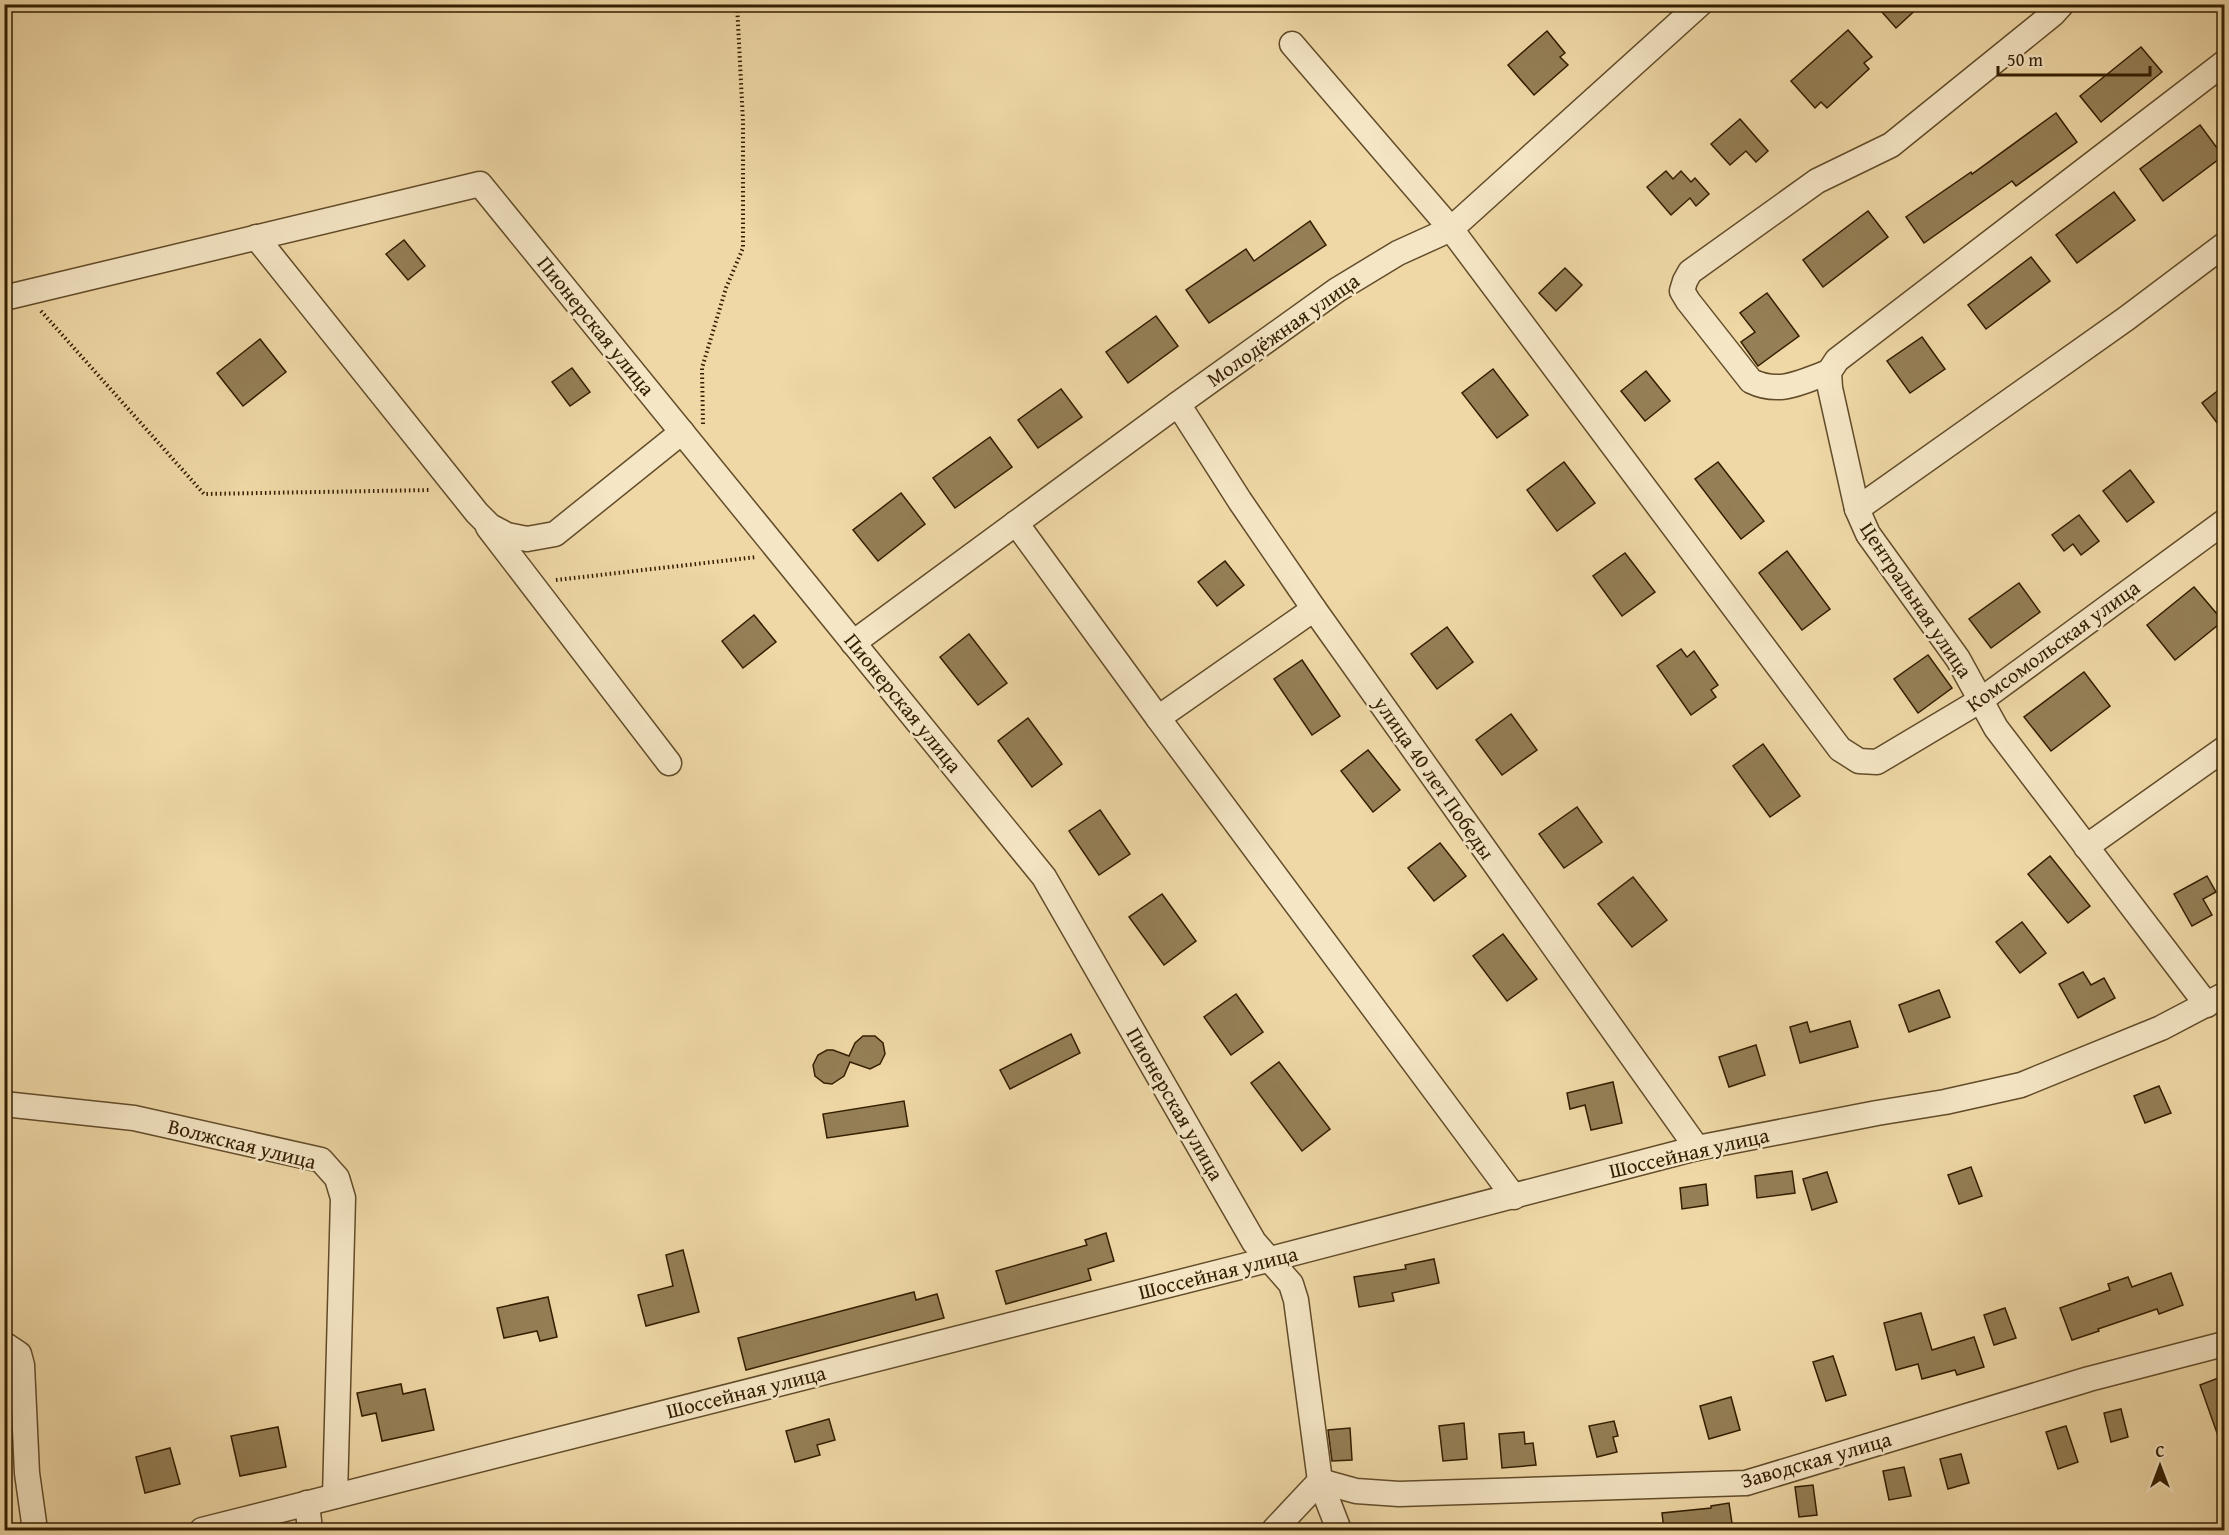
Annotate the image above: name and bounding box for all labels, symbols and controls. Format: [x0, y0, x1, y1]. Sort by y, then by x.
scale bar [1998, 39, 2150, 77]
text: 50 m [2007, 46, 2043, 73]
street label: Пионерская улица [530, 249, 663, 402]
street label: Молодёжная улица [1200, 265, 1365, 394]
street label: Центральная улица [1852, 515, 1980, 684]
street label: Комсомольская улица [1959, 572, 2146, 719]
street label: Пионерская улица [837, 626, 970, 779]
street label: улица 40 лет Победы [1366, 689, 1503, 866]
street label: Пионерская улица [1119, 1021, 1232, 1186]
street label: Волжская улица [165, 1110, 320, 1177]
street label: Шоссейная улица [1606, 1119, 1772, 1186]
street label: Шоссейная улица [1135, 1238, 1301, 1307]
street label: Шоссейная улица [663, 1357, 829, 1426]
street label: Заводская улица [1737, 1423, 1895, 1496]
north arrow [2130, 1436, 2190, 1496]
text: С [2155, 1439, 2165, 1463]

